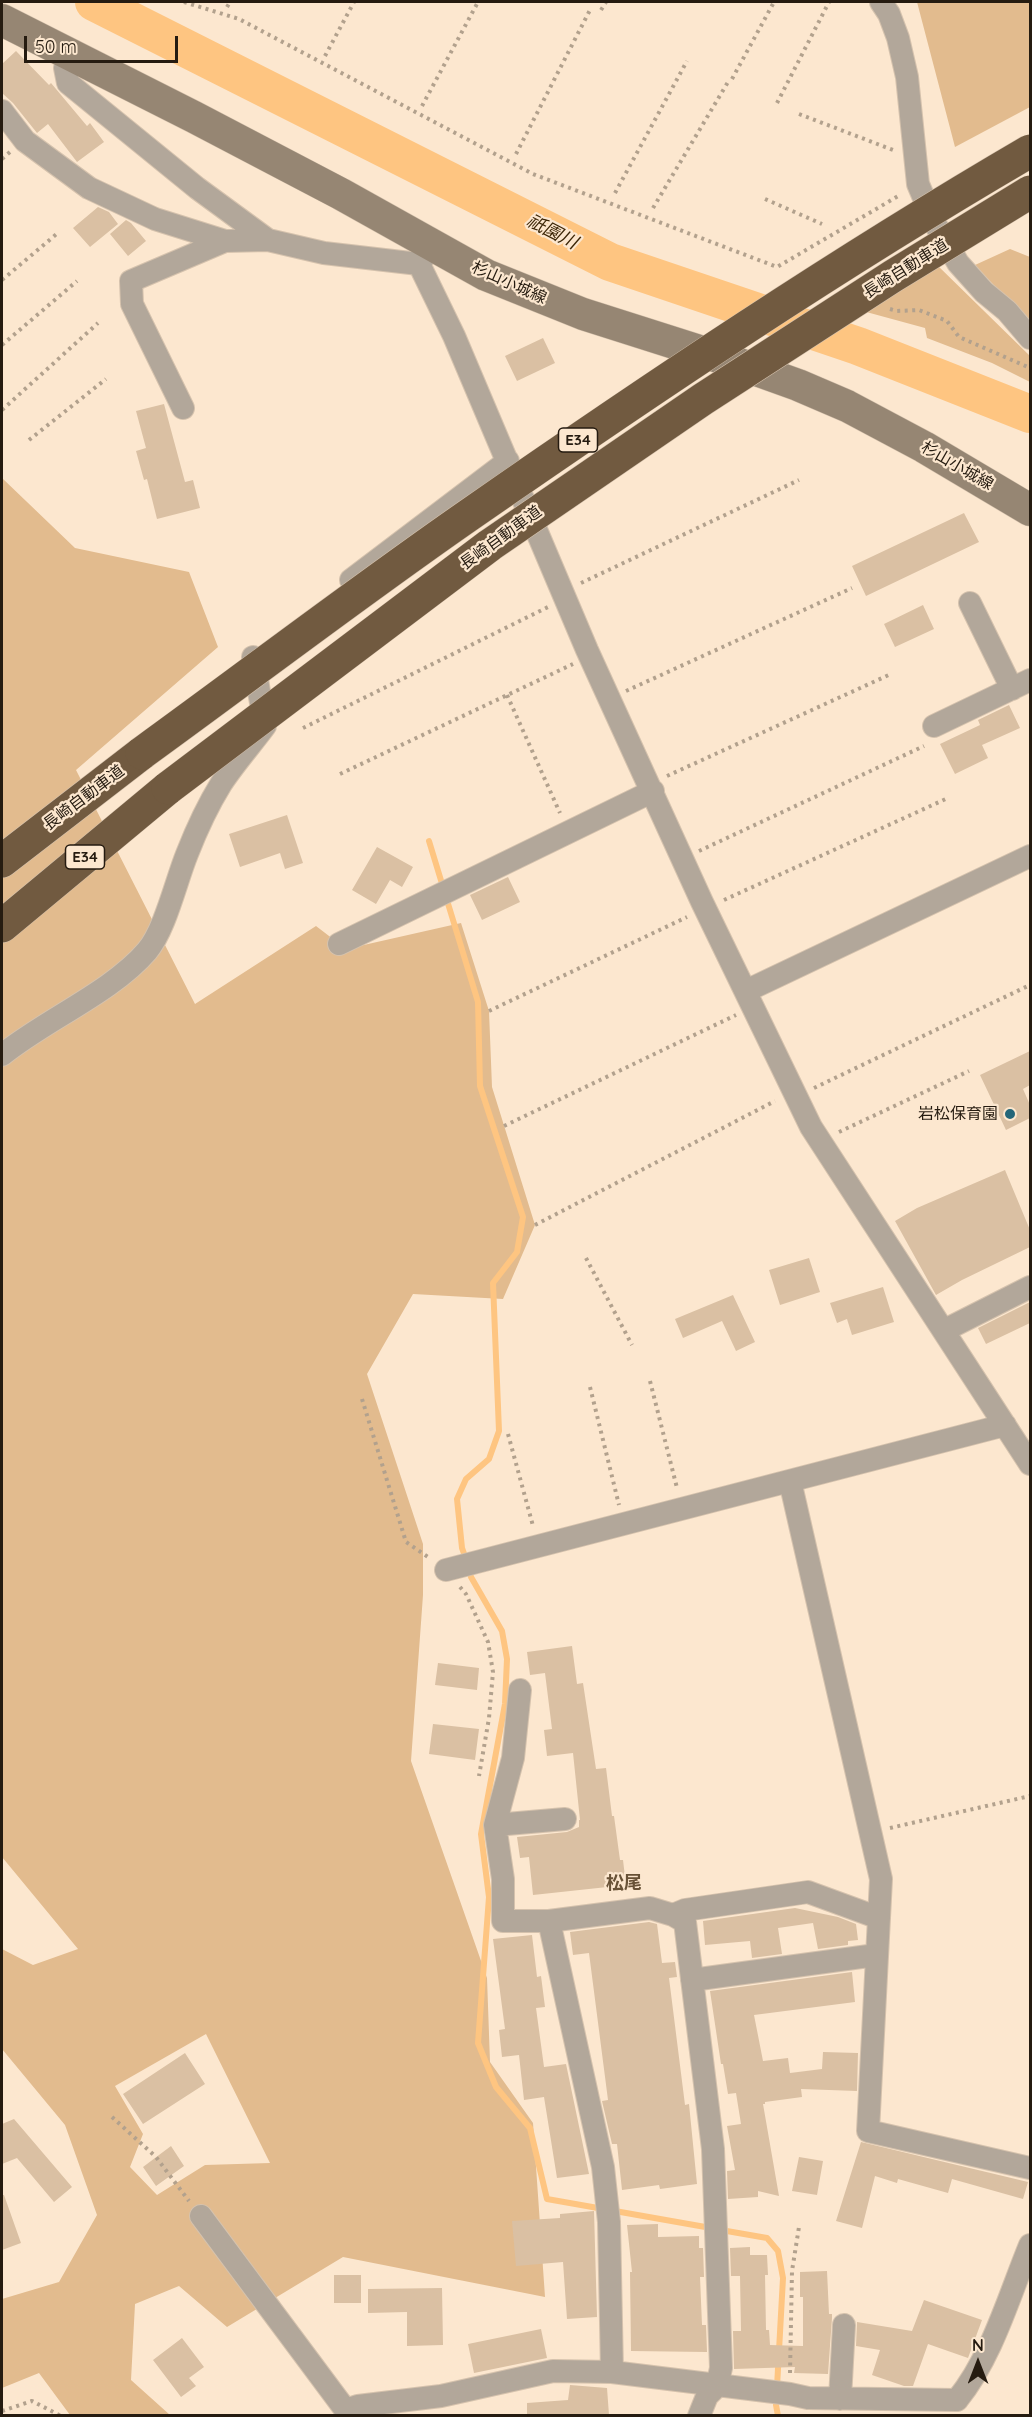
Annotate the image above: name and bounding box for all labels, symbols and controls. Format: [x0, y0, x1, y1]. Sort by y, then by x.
scale bar [27, 24, 182, 62]
text: 50 m [35, 35, 77, 58]
water label: 祇園川 [523, 210, 581, 254]
street label: 長崎自動車道 [860, 235, 952, 303]
street label: 杉山小城線 [469, 258, 549, 308]
road number: E34 [558, 428, 598, 452]
street label: 杉山小城線 [918, 438, 996, 494]
street label: 長崎自動車道 [457, 502, 545, 574]
street label: 長崎自動車道 [40, 761, 128, 835]
road number: E34 [66, 845, 104, 869]
place label: 岩松保育園 [918, 1104, 998, 1124]
marker: 岩松保育園 [1003, 1107, 1017, 1121]
district label: 松尾 [606, 1873, 642, 1895]
north arrow [948, 2333, 1008, 2393]
text: N [972, 2335, 984, 2355]

